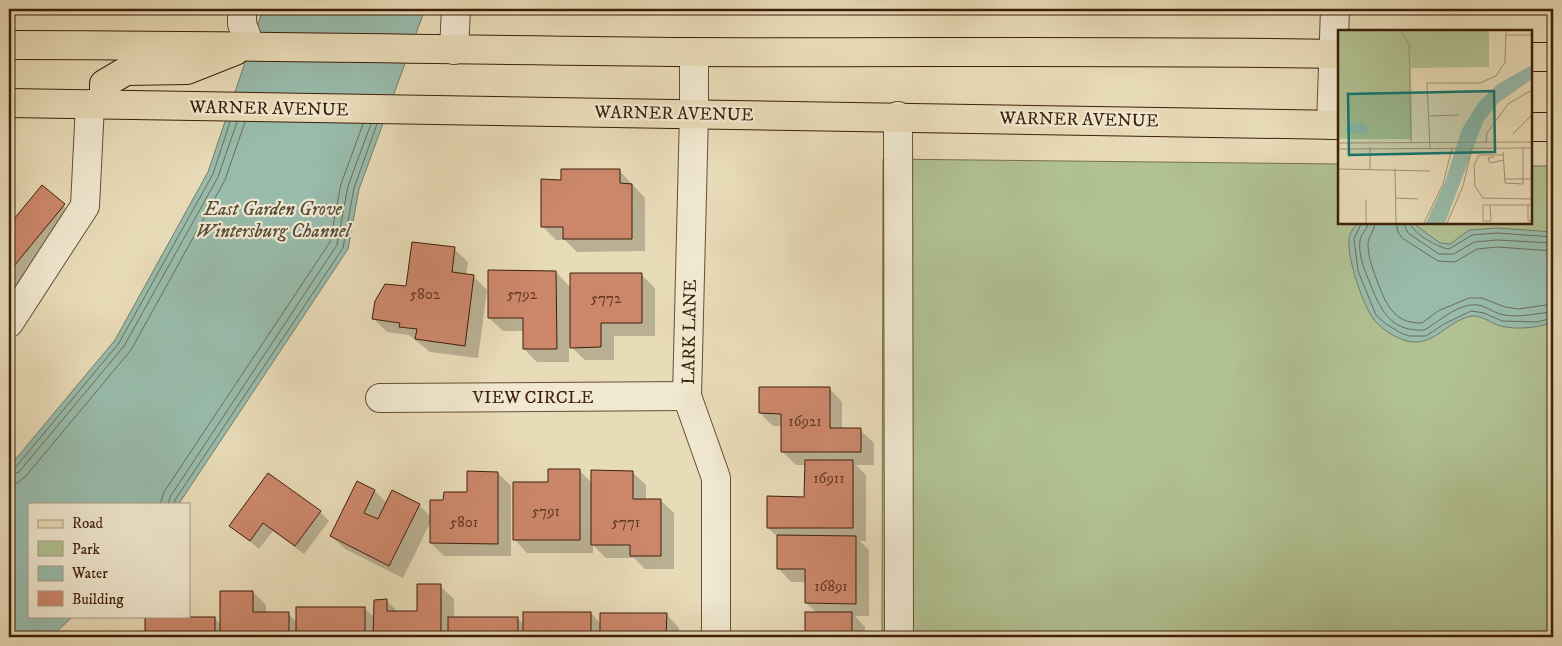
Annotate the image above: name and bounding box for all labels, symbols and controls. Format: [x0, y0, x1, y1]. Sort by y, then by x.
inset map [1338, 30, 1532, 224]
street label: WARNER AVENUE [188, 97, 349, 121]
street label: WARNER AVENUE [593, 102, 754, 126]
street label: WARNER AVENUE [998, 108, 1159, 132]
water label: East Garden Grove Wintersburg Channel [196, 198, 352, 243]
street label: LARK LANE [678, 279, 702, 385]
house number: 5802 [410, 285, 441, 304]
house number: 5792 [507, 285, 538, 304]
house number: 5772 [591, 289, 622, 308]
street label: VIEW CIRCLE [472, 387, 594, 409]
house number: 16921 [788, 412, 822, 431]
house number: 16911 [813, 469, 845, 488]
house number: 5791 [532, 502, 560, 521]
legend [28, 503, 190, 618]
house number: 5801 [450, 513, 478, 532]
house number: 5771 [612, 513, 640, 532]
text: Road [72, 514, 104, 533]
text: Park [72, 540, 101, 559]
text: Water [71, 564, 108, 583]
house number: 16891 [814, 577, 848, 596]
text: Building [72, 590, 124, 609]

